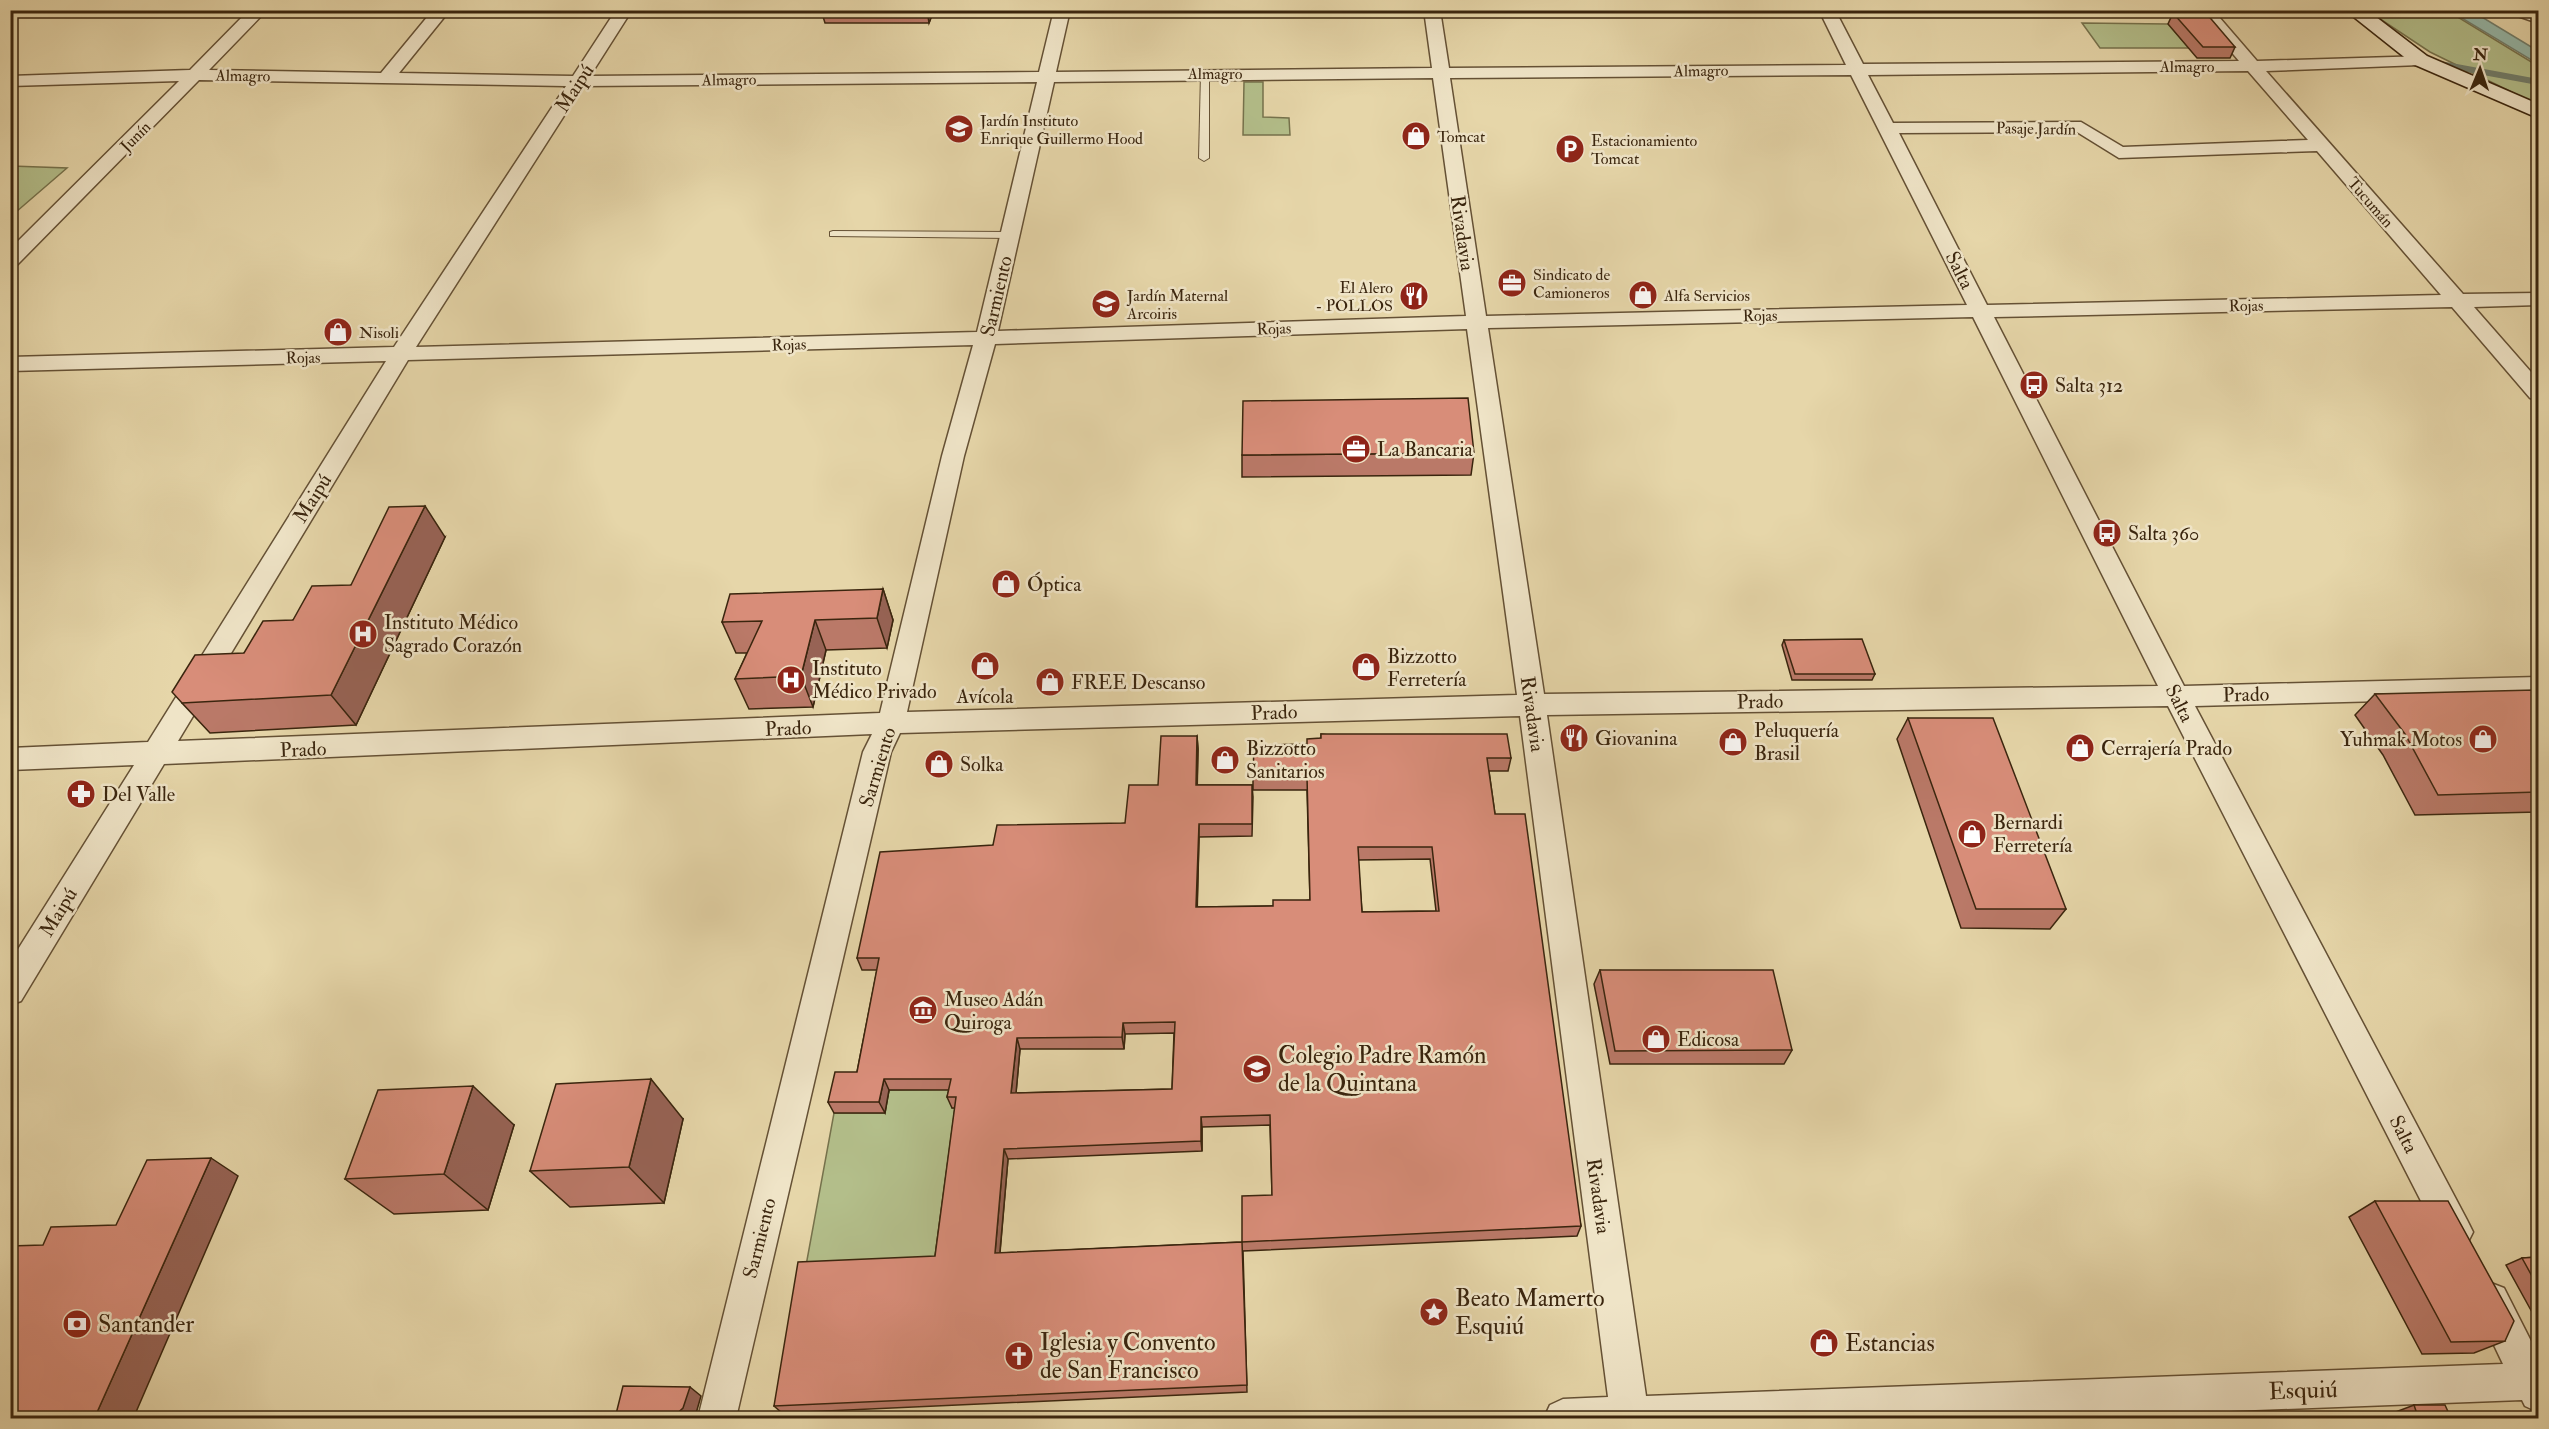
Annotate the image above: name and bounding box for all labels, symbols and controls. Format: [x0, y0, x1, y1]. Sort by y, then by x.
north arrow [2450, 39, 2510, 99]
text: N [2472, 45, 2489, 65]
street label: Almagro [2159, 57, 2215, 77]
street label: Maipú [549, 59, 600, 118]
street label: Almagro [1672, 61, 1729, 81]
street label: Almagro [1187, 64, 1243, 84]
street label: Almagro [214, 66, 271, 86]
street label: Almagro [700, 70, 757, 90]
place label: Jardín Instituto Enrique Guillermo Hood [979, 111, 1143, 149]
school or university icon: Jardín Instituto Enrique Guillermo Hood [943, 113, 975, 145]
street label: Junín [115, 117, 156, 158]
street label: Pasaje Jardín [1996, 118, 2076, 141]
shop icon: Tomcat [1400, 120, 1432, 152]
place label: Tomcat [1437, 127, 1485, 147]
place label: Estacionamiento Tomcat [1591, 131, 1698, 169]
parking icon: Estacionamiento Tomcat [1554, 133, 1586, 165]
street label: Tucumán [2343, 173, 2398, 232]
street label: Rivadavia [1445, 194, 1480, 273]
street label: Salta [1940, 247, 1980, 294]
street label: Sarmiento [975, 253, 1018, 339]
place label: Sindicato de Camioneros [1533, 265, 1610, 303]
office icon: Sindicato de Camioneros [1496, 267, 1528, 299]
place label: El Alero - POLLOS [1316, 278, 1393, 316]
shop icon: Alfa Servicios [1627, 279, 1659, 311]
restaurant icon: El Alero - POLLOS [1398, 280, 1430, 312]
place label: Jardín Maternal Arcoiris [1126, 286, 1228, 324]
place label: Alfa Servicios [1663, 286, 1750, 306]
school or university icon: Jardín Maternal Arcoiris [1090, 288, 1122, 320]
street label: Rojas [2228, 296, 2264, 316]
street label: Rojas [1742, 306, 1778, 326]
shop icon: Nisoli [322, 316, 354, 348]
street label: Rojas [1256, 318, 1292, 340]
place label: Nisoli [359, 323, 399, 343]
street label: Rojas [771, 334, 807, 356]
street label: Rojas [285, 348, 321, 368]
bus stop icon: Salta 312 [2018, 369, 2050, 401]
place label: Salta 312 [2055, 373, 2123, 398]
office icon: La Bancaria [1340, 433, 1372, 465]
place label: La Bancaria [1377, 437, 1474, 462]
street label: Maipú [288, 469, 338, 528]
bus stop icon: Salta 360 [2091, 517, 2123, 549]
place label: Salta 360 [2128, 521, 2199, 546]
shop icon: Óptica [990, 568, 1022, 600]
place label: Óptica [1027, 571, 1082, 598]
place label: Instituto Médico Sagrado Corazón [384, 610, 522, 658]
hospital icon: Instituto Médico Sagrado Corazón [347, 618, 379, 650]
place label: Bizzotto Ferretería [1387, 644, 1467, 692]
shop icon: Avícola [969, 650, 1001, 682]
shop icon: Bizzotto Ferretería [1350, 651, 1382, 683]
place label: Instituto Médico Privado [812, 656, 937, 704]
hospital icon: Instituto Médico Privado [775, 664, 807, 696]
shop icon: FREE Descanso [1034, 666, 1066, 698]
place label: FREE Descanso [1071, 670, 1205, 695]
street label: Rivadavia [1515, 675, 1550, 754]
street label: Salta [2160, 680, 2200, 727]
street label: Prado [2222, 682, 2270, 707]
place label: Avícola [956, 684, 1014, 709]
street label: Prado [1736, 689, 1784, 714]
street label: Prado [1250, 699, 1298, 726]
street label: Prado [764, 715, 812, 742]
place label: Peluquería Brasil [1754, 718, 1840, 766]
restaurant icon: Giovanina [1558, 722, 1590, 754]
shop icon: Yuhmak Motos [2467, 723, 2499, 755]
street label: Sarmiento [854, 724, 901, 810]
place label: Giovanina [1595, 726, 1678, 751]
shop icon: Peluquería Brasil [1717, 726, 1749, 758]
place label: Yuhmak Motos [2340, 727, 2462, 752]
shop icon: Cerrajería Prado [2064, 732, 2096, 764]
street label: Prado [279, 736, 327, 763]
place label: Bizzotto Sanitarios [1246, 736, 1325, 784]
place label: Cerrajería Prado [2101, 736, 2232, 761]
shop icon: Bizzotto Sanitarios [1209, 744, 1241, 776]
shop icon: Solka [923, 748, 955, 780]
place label: Solka [960, 752, 1004, 777]
pharmacy icon: Del Valle [65, 778, 97, 810]
place label: Del Valle [102, 782, 175, 807]
place label: Bernardi Ferretería [1993, 810, 2073, 858]
shop icon: Bernardi Ferretería [1956, 818, 1988, 850]
street label: Maipú [34, 883, 84, 942]
place label: Museo Adán Quiroga [944, 987, 1044, 1035]
museum icon: Museo Adán Quiroga [907, 994, 939, 1026]
shop icon: Edicosa [1640, 1023, 1672, 1055]
place label: Edicosa [1677, 1027, 1740, 1052]
place label: Colegio Padre Ramón de la Quintana [1278, 1040, 1486, 1099]
school or university icon: Colegio Padre Ramón de la Quintana [1241, 1053, 1273, 1085]
street label: Salta [2384, 1111, 2424, 1158]
street label: Rivadavia [1581, 1157, 1616, 1236]
street label: Sarmiento [737, 1195, 782, 1281]
place label: Beato Mamerto Esquiú [1455, 1283, 1605, 1342]
place icon: Beato Mamerto Esquiú [1418, 1296, 1450, 1328]
bank icon: Santander [61, 1308, 93, 1340]
place label: Santander [98, 1309, 194, 1340]
place label: Iglesia y Convento de San Francisco [1040, 1327, 1216, 1386]
shop icon: Estancias [1808, 1327, 1840, 1359]
place label: Estancias [1845, 1328, 1935, 1359]
church icon: Iglesia y Convento de San Francisco [1003, 1340, 1035, 1372]
street label: Esquiú [2268, 1374, 2338, 1407]

